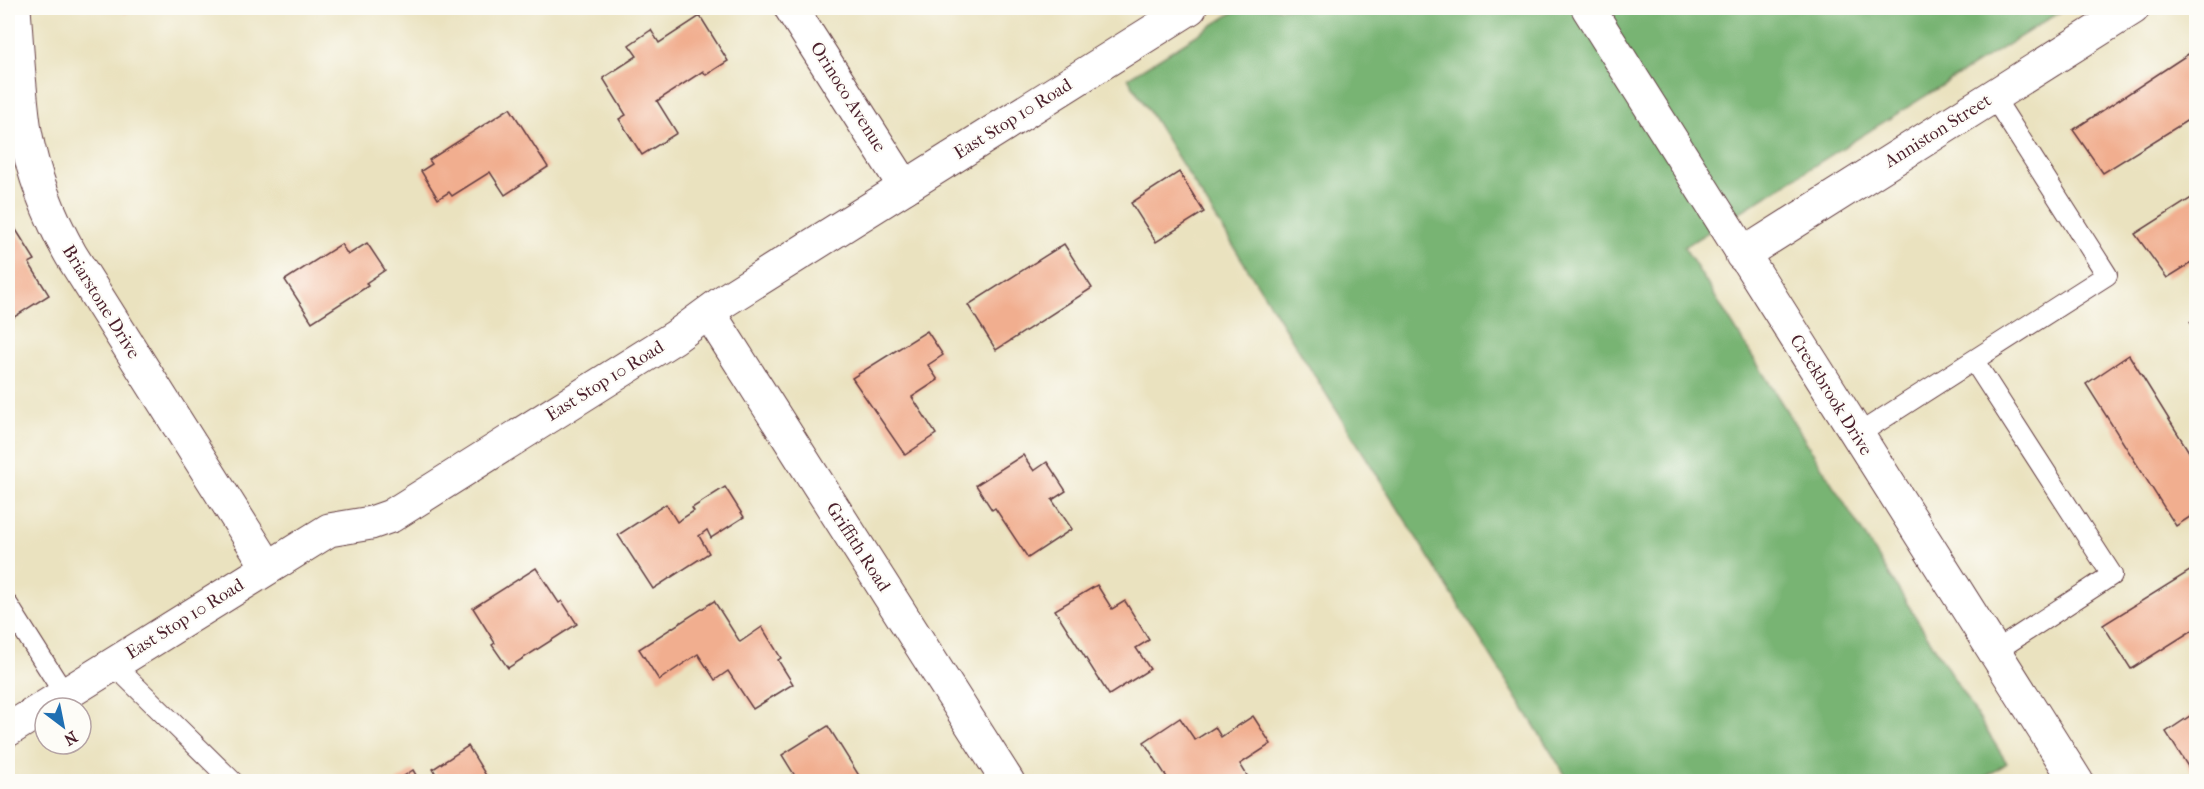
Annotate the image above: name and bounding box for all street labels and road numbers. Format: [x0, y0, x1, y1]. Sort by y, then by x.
street label: Orinoco Avenue [806, 38, 890, 156]
street label: East Stop 10 Road [950, 74, 1076, 164]
street label: Anniston Street [1880, 90, 1996, 173]
street label: Briarstone Drive [58, 241, 144, 363]
street label: Creekbrook Drive [1785, 331, 1877, 459]
street label: East Stop 10 Road [542, 336, 668, 426]
street label: Griffith Road [821, 499, 895, 596]
street label: East Stop 10 Road [122, 574, 248, 664]

